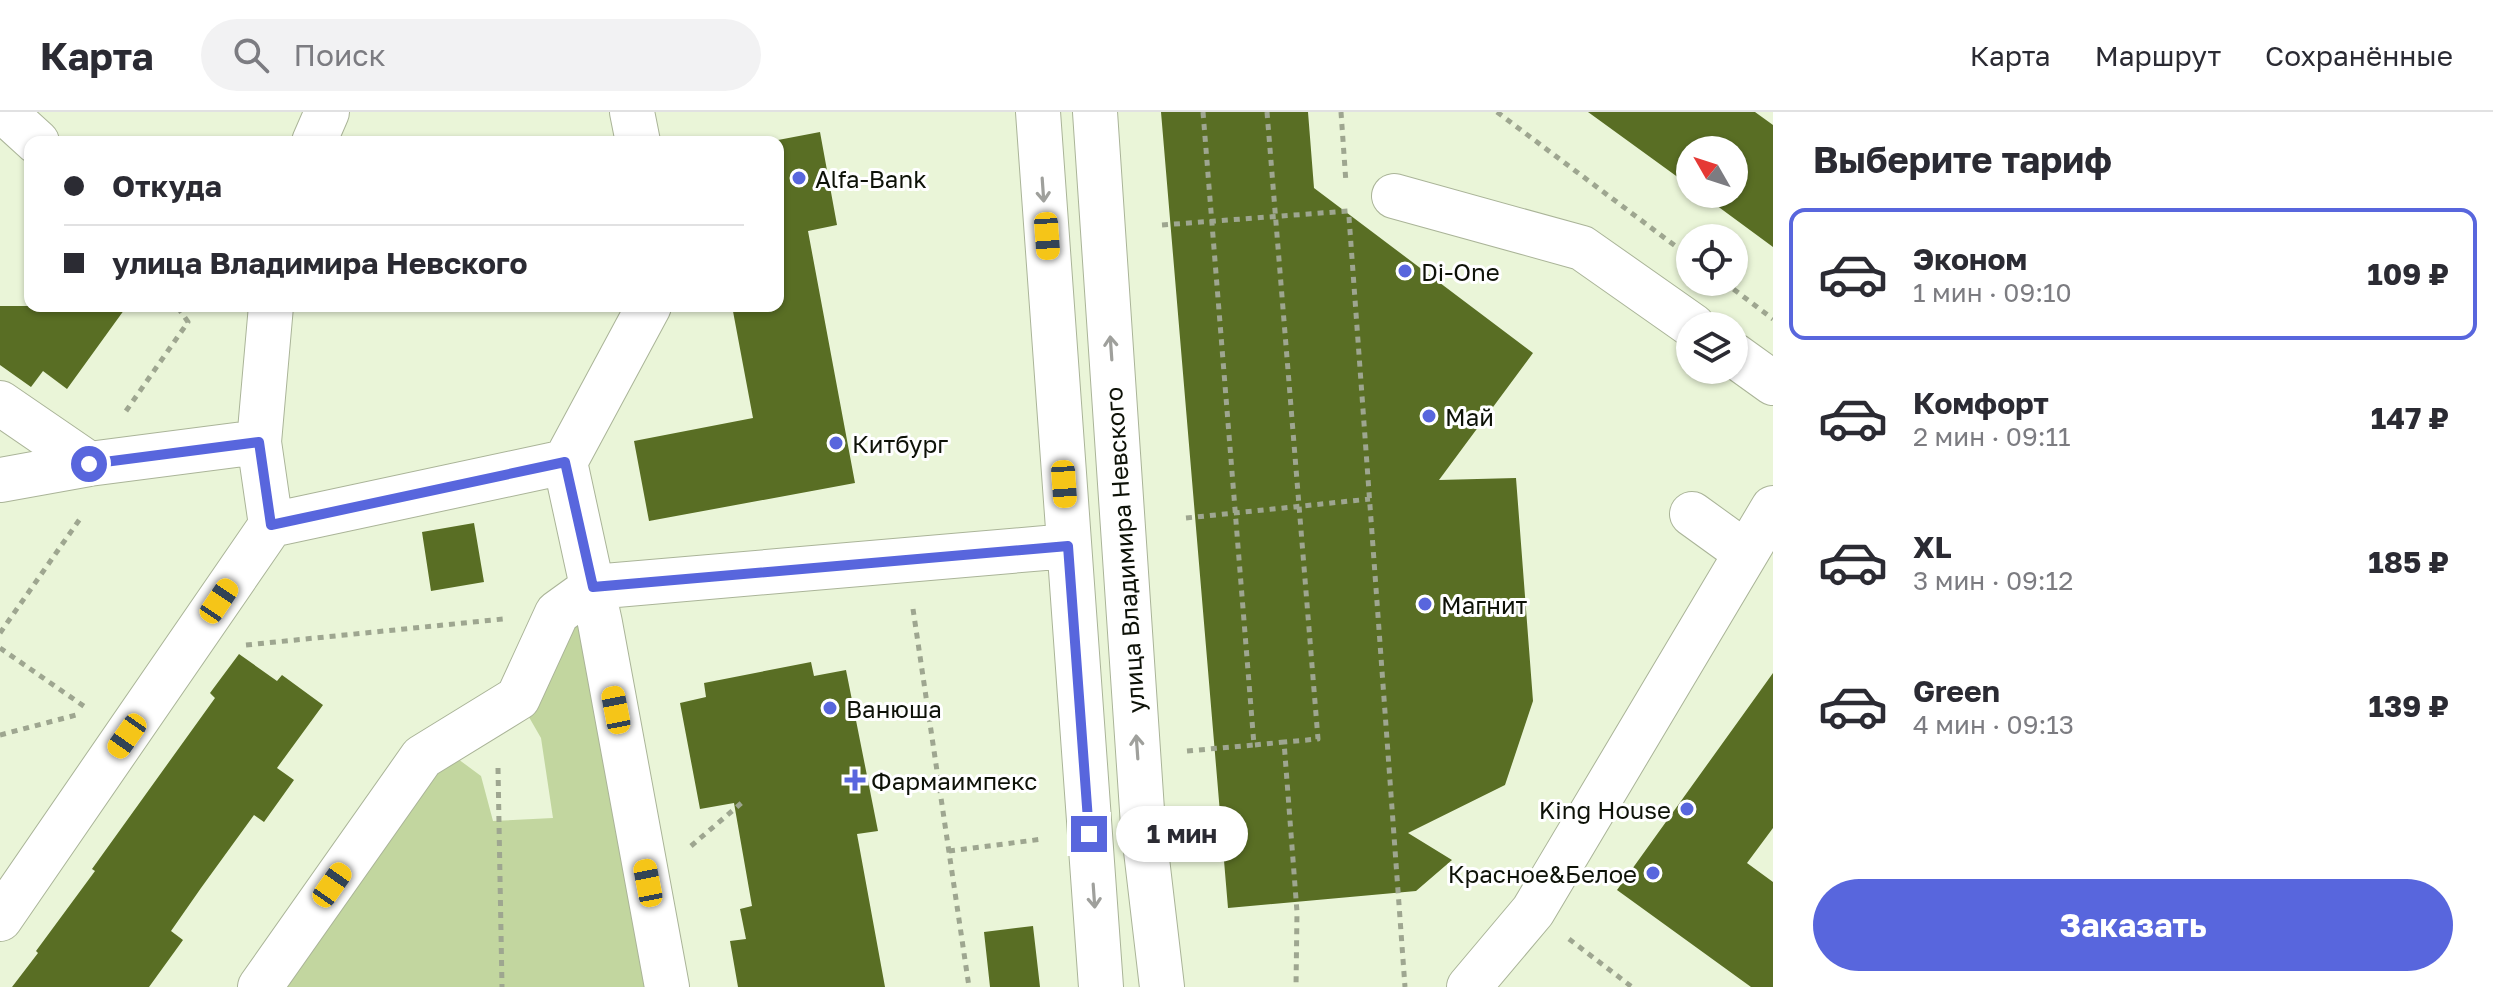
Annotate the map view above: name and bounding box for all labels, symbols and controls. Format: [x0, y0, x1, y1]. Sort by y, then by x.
search box [201, 19, 761, 91]
text: Карта [40, 33, 153, 78]
icon: search [229, 33, 273, 77]
text: Поиск [293, 37, 386, 73]
text: Карта [1970, 39, 2051, 72]
text: Маршрут [2095, 39, 2221, 72]
text: Сохранённые [2265, 39, 2453, 72]
north arrow [1676, 136, 1748, 208]
map controls [1676, 136, 1748, 384]
text: Выберите тариф [1813, 138, 2112, 181]
place label: Alfa-Bank [815, 164, 927, 193]
text: Откуда [112, 168, 222, 204]
marker: Alfa-Bank [790, 169, 808, 187]
one-way arrow [1036, 176, 1051, 203]
car [1033, 211, 1061, 261]
button: locate [1676, 224, 1748, 296]
icon: car [1817, 238, 1889, 310]
text: Эконом [1913, 241, 2027, 277]
text: улица Владимира Невского [112, 245, 527, 281]
text: 109 ₽ [2367, 256, 2449, 292]
place label: Di-One [1421, 257, 1500, 286]
marker: Di-One [1396, 262, 1414, 280]
text: 1 мин · 09:10 [1913, 277, 2072, 308]
button: layers [1676, 312, 1748, 384]
one-way arrow [1103, 335, 1118, 362]
icon: car [1817, 382, 1889, 454]
text: Комфорт [1913, 385, 2049, 421]
street label: улица Владимира Невского [1098, 386, 1150, 714]
text: 147 ₽ [2371, 400, 2449, 436]
place label: Май [1445, 402, 1494, 431]
marker: Май [1420, 407, 1438, 425]
text: 2 мин · 09:11 [1913, 421, 2071, 452]
place label: Китбург [852, 429, 948, 458]
marker: Китбург [827, 434, 845, 452]
route start [71, 446, 107, 482]
car [1050, 459, 1078, 509]
icon: car [1817, 526, 1889, 598]
text: XL [1913, 529, 1952, 565]
text: 185 ₽ [2368, 544, 2449, 580]
text: 3 мин · 09:12 [1913, 565, 2073, 596]
car [196, 574, 242, 628]
place label: Магнит [1441, 590, 1528, 619]
marker: Магнит [1416, 595, 1434, 613]
icon: car [1817, 670, 1889, 742]
text: Green [1913, 673, 2000, 709]
car [600, 684, 632, 736]
text: 139 ₽ [2368, 688, 2449, 724]
place label: Ванюша [846, 694, 942, 723]
marker: Ванюша [821, 699, 839, 717]
car [103, 709, 151, 763]
text: 4 мин · 09:13 [1913, 709, 2074, 740]
one-way arrow [1129, 734, 1144, 761]
place label: Фармаимпекс [871, 766, 1037, 795]
marker: Фармаимпекс [846, 771, 864, 789]
place label: King House [1539, 795, 1671, 824]
marker: King House [1678, 800, 1696, 818]
callout: 1 мин [1117, 806, 1249, 862]
route end [1071, 816, 1107, 852]
text: 1 мин [1147, 818, 1217, 849]
car [632, 857, 664, 909]
car [308, 858, 356, 912]
place label: Красное&Белое [1448, 859, 1637, 888]
marker: Красное&Белое [1644, 864, 1662, 882]
button: Заказать [1813, 879, 2453, 971]
one-way arrow [1087, 882, 1102, 909]

